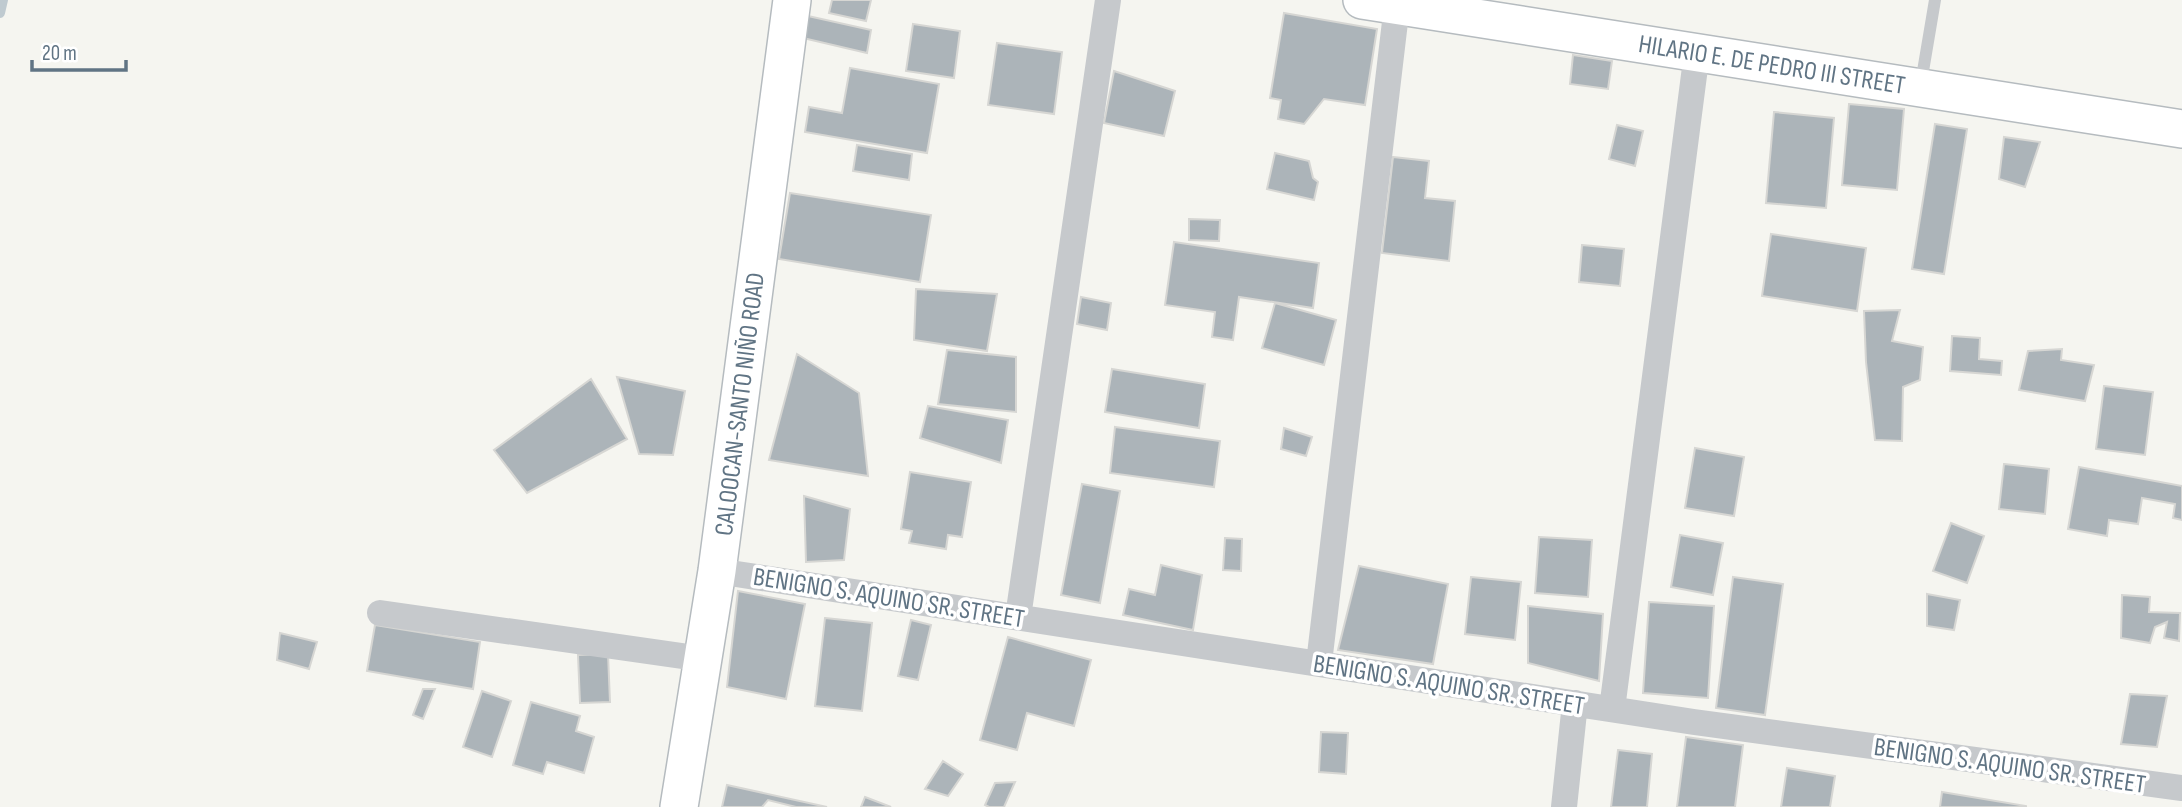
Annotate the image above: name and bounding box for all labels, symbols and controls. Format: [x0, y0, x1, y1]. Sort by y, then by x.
scale bar [32, 28, 126, 72]
street label: HILARIO E. DE PEDRO III STREET [1636, 29, 1907, 102]
text: 20 m [42, 41, 77, 66]
street label: CALOOCAN-SANTO NIÑO ROAD [709, 271, 772, 537]
street label: BENIGNO S. AQUINO SR. STREET [751, 562, 1026, 635]
street label: BENIGNO S. AQUINO SR. STREET [1311, 649, 1586, 722]
street label: BENIGNO S. AQUINO SR. STREET [1872, 732, 2148, 801]

